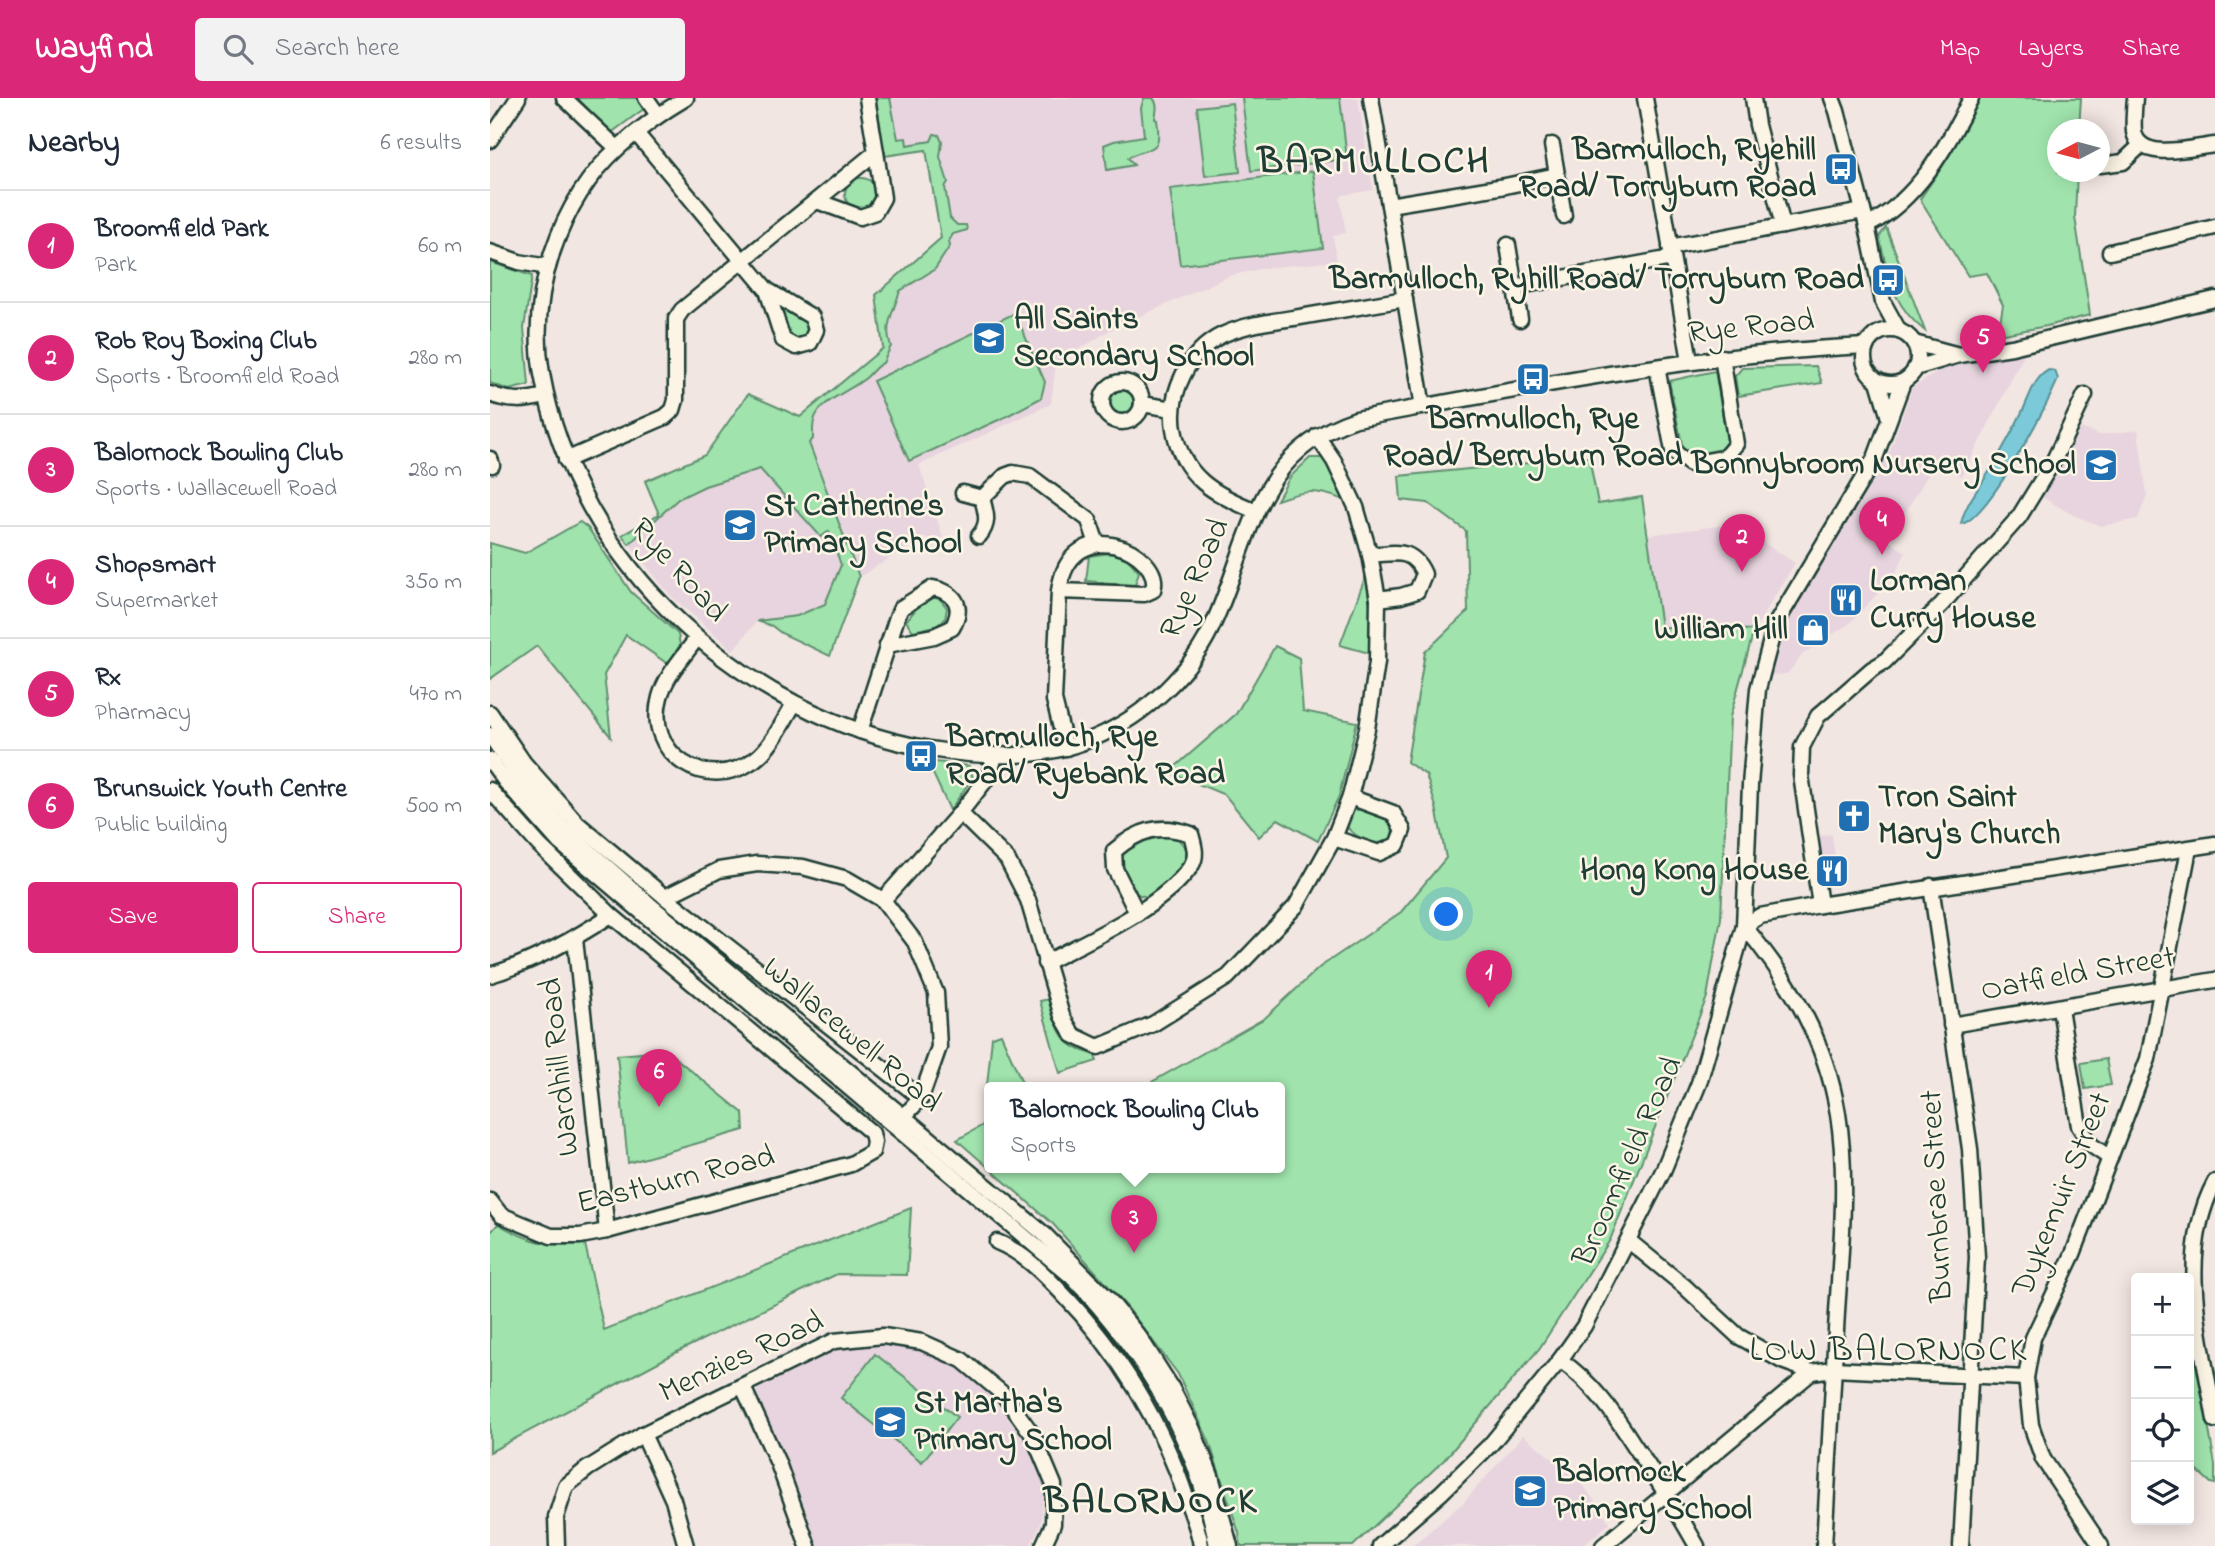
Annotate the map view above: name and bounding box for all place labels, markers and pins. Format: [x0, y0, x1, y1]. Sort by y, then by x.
place label: Barmulloch, Ryehill Road/ Torryburn Road [1519, 128, 1816, 213]
bus stop icon: Barmulloch, Ryehill Road/ Torryburn Road [1822, 150, 1860, 188]
place label: Barmulloch, Ryhill Road/ Torryburn Road [1327, 257, 1864, 305]
bus stop icon: Barmulloch, Ryhill Road/ Torryburn Road [1869, 261, 1907, 299]
place label: All Saints Secondary School [1014, 297, 1254, 382]
pin: 5 [1960, 315, 2006, 373]
school or university icon: All Saints Secondary School [970, 319, 1008, 357]
bus stop icon: Barmulloch, Rye Road/ Berryburn Road [1514, 360, 1552, 398]
place label: Barmulloch, Rye Road/ Berryburn Road [1383, 397, 1683, 482]
place label: Bonnybroom Nursery School [1690, 442, 2076, 490]
school or university icon: Bonnybroom Nursery School [2082, 446, 2120, 484]
place label: St Catherine's Primary School [764, 484, 962, 569]
pin: 4 [1859, 497, 1905, 555]
school or university icon: St Catherine's Primary School [721, 506, 759, 544]
pin: 2 [1719, 514, 1765, 572]
place label: Lorman Curry House [1870, 559, 2037, 644]
restaurant icon: Lorman Curry House [1827, 581, 1865, 619]
place label: William Hill [1654, 607, 1788, 654]
shop icon: William Hill [1794, 611, 1832, 649]
place label: Barmulloch, Rye Road/ Ryebank Road [944, 715, 1225, 800]
bus stop icon: Barmulloch, Rye Road/ Ryebank Road [902, 737, 940, 775]
place label: Tron Saint Mary's Church [1878, 775, 2060, 860]
church icon: Tron Saint Mary's Church [1835, 797, 1873, 835]
place label: Hong Kong House [1580, 848, 1810, 896]
restaurant icon: Hong Kong House [1813, 852, 1851, 890]
pin: 1 [1466, 950, 1512, 1008]
pin: 6 [636, 1049, 682, 1107]
pin: 3 [1111, 1195, 1157, 1253]
place label: St Martha's Primary School [914, 1381, 1112, 1466]
school or university icon: St Martha's Primary School [871, 1403, 909, 1441]
place label: Balornock Primary School [1552, 1450, 1752, 1535]
school or university icon: Balornock Primary School [1511, 1472, 1549, 1510]

